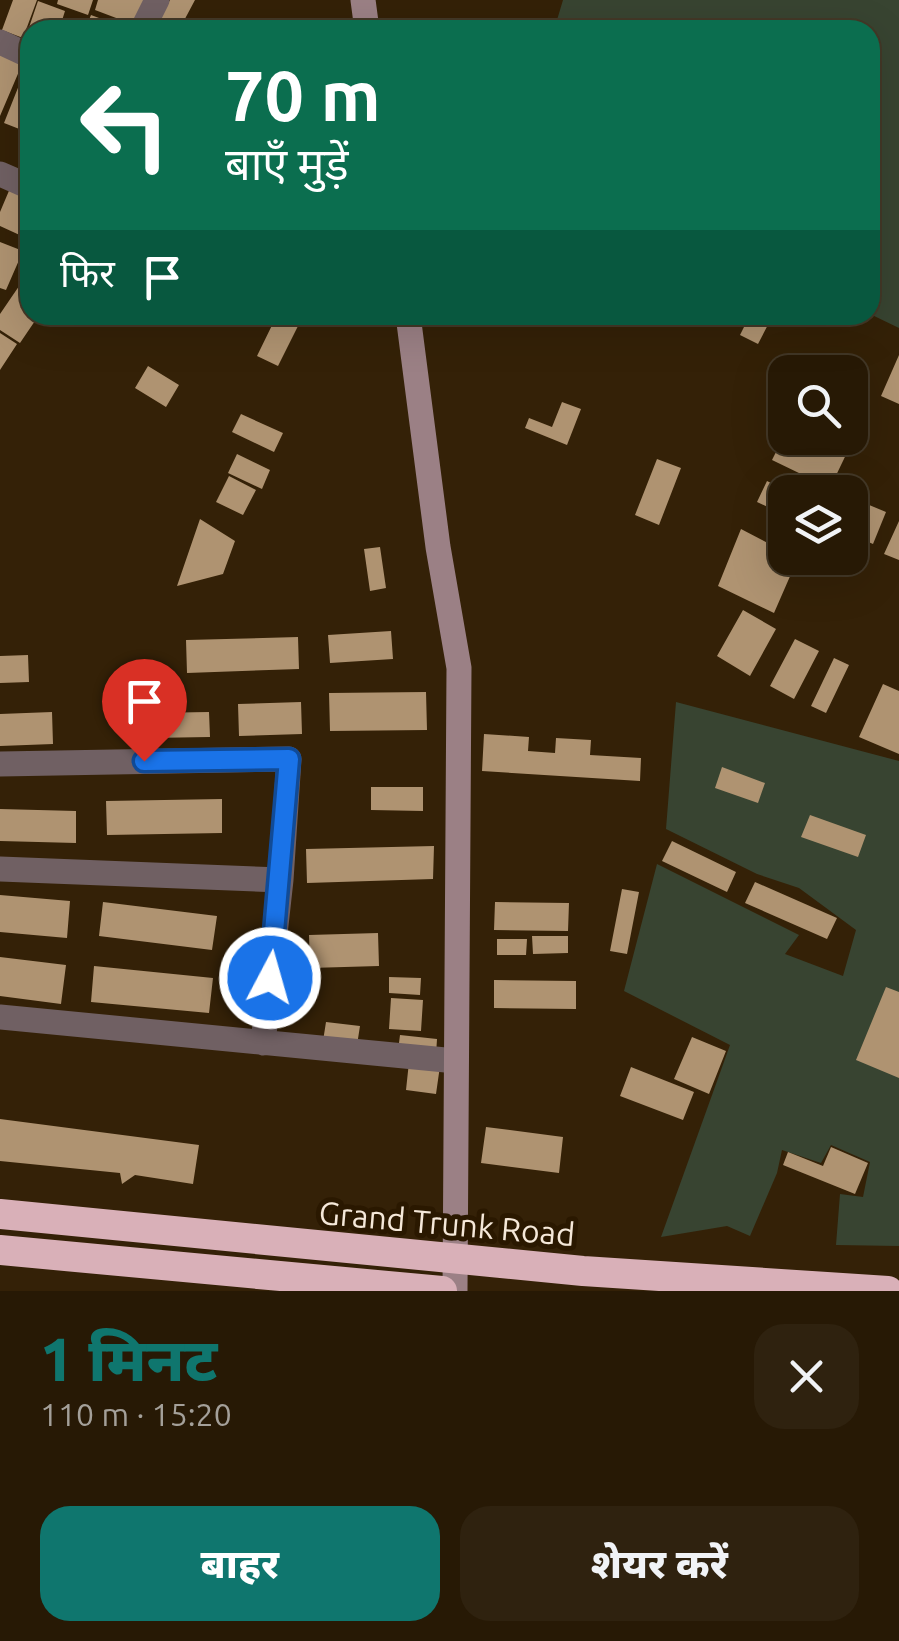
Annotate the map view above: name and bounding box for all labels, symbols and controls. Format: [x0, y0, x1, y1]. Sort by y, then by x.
text: 70 m [225, 56, 381, 134]
icon: left [60, 60, 190, 190]
text: बाएँ मुड़ें [225, 138, 349, 189]
icon: arrive [135, 250, 190, 305]
text: फिर [60, 252, 115, 294]
map controls [768, 355, 868, 575]
button: search [768, 355, 868, 455]
button: layers [768, 475, 868, 575]
pin [102, 659, 187, 762]
icon: arrive [117, 674, 172, 729]
position arrow [218, 926, 322, 1030]
street label: Grand Trunk Road [318, 1194, 576, 1252]
button: close [754, 1324, 859, 1429]
text: 1 मिनट [40, 1325, 217, 1392]
text: 110 m · 15:20 [40, 1396, 232, 1432]
button: बाहर [40, 1506, 440, 1621]
button: शेयर करें [460, 1506, 859, 1621]

